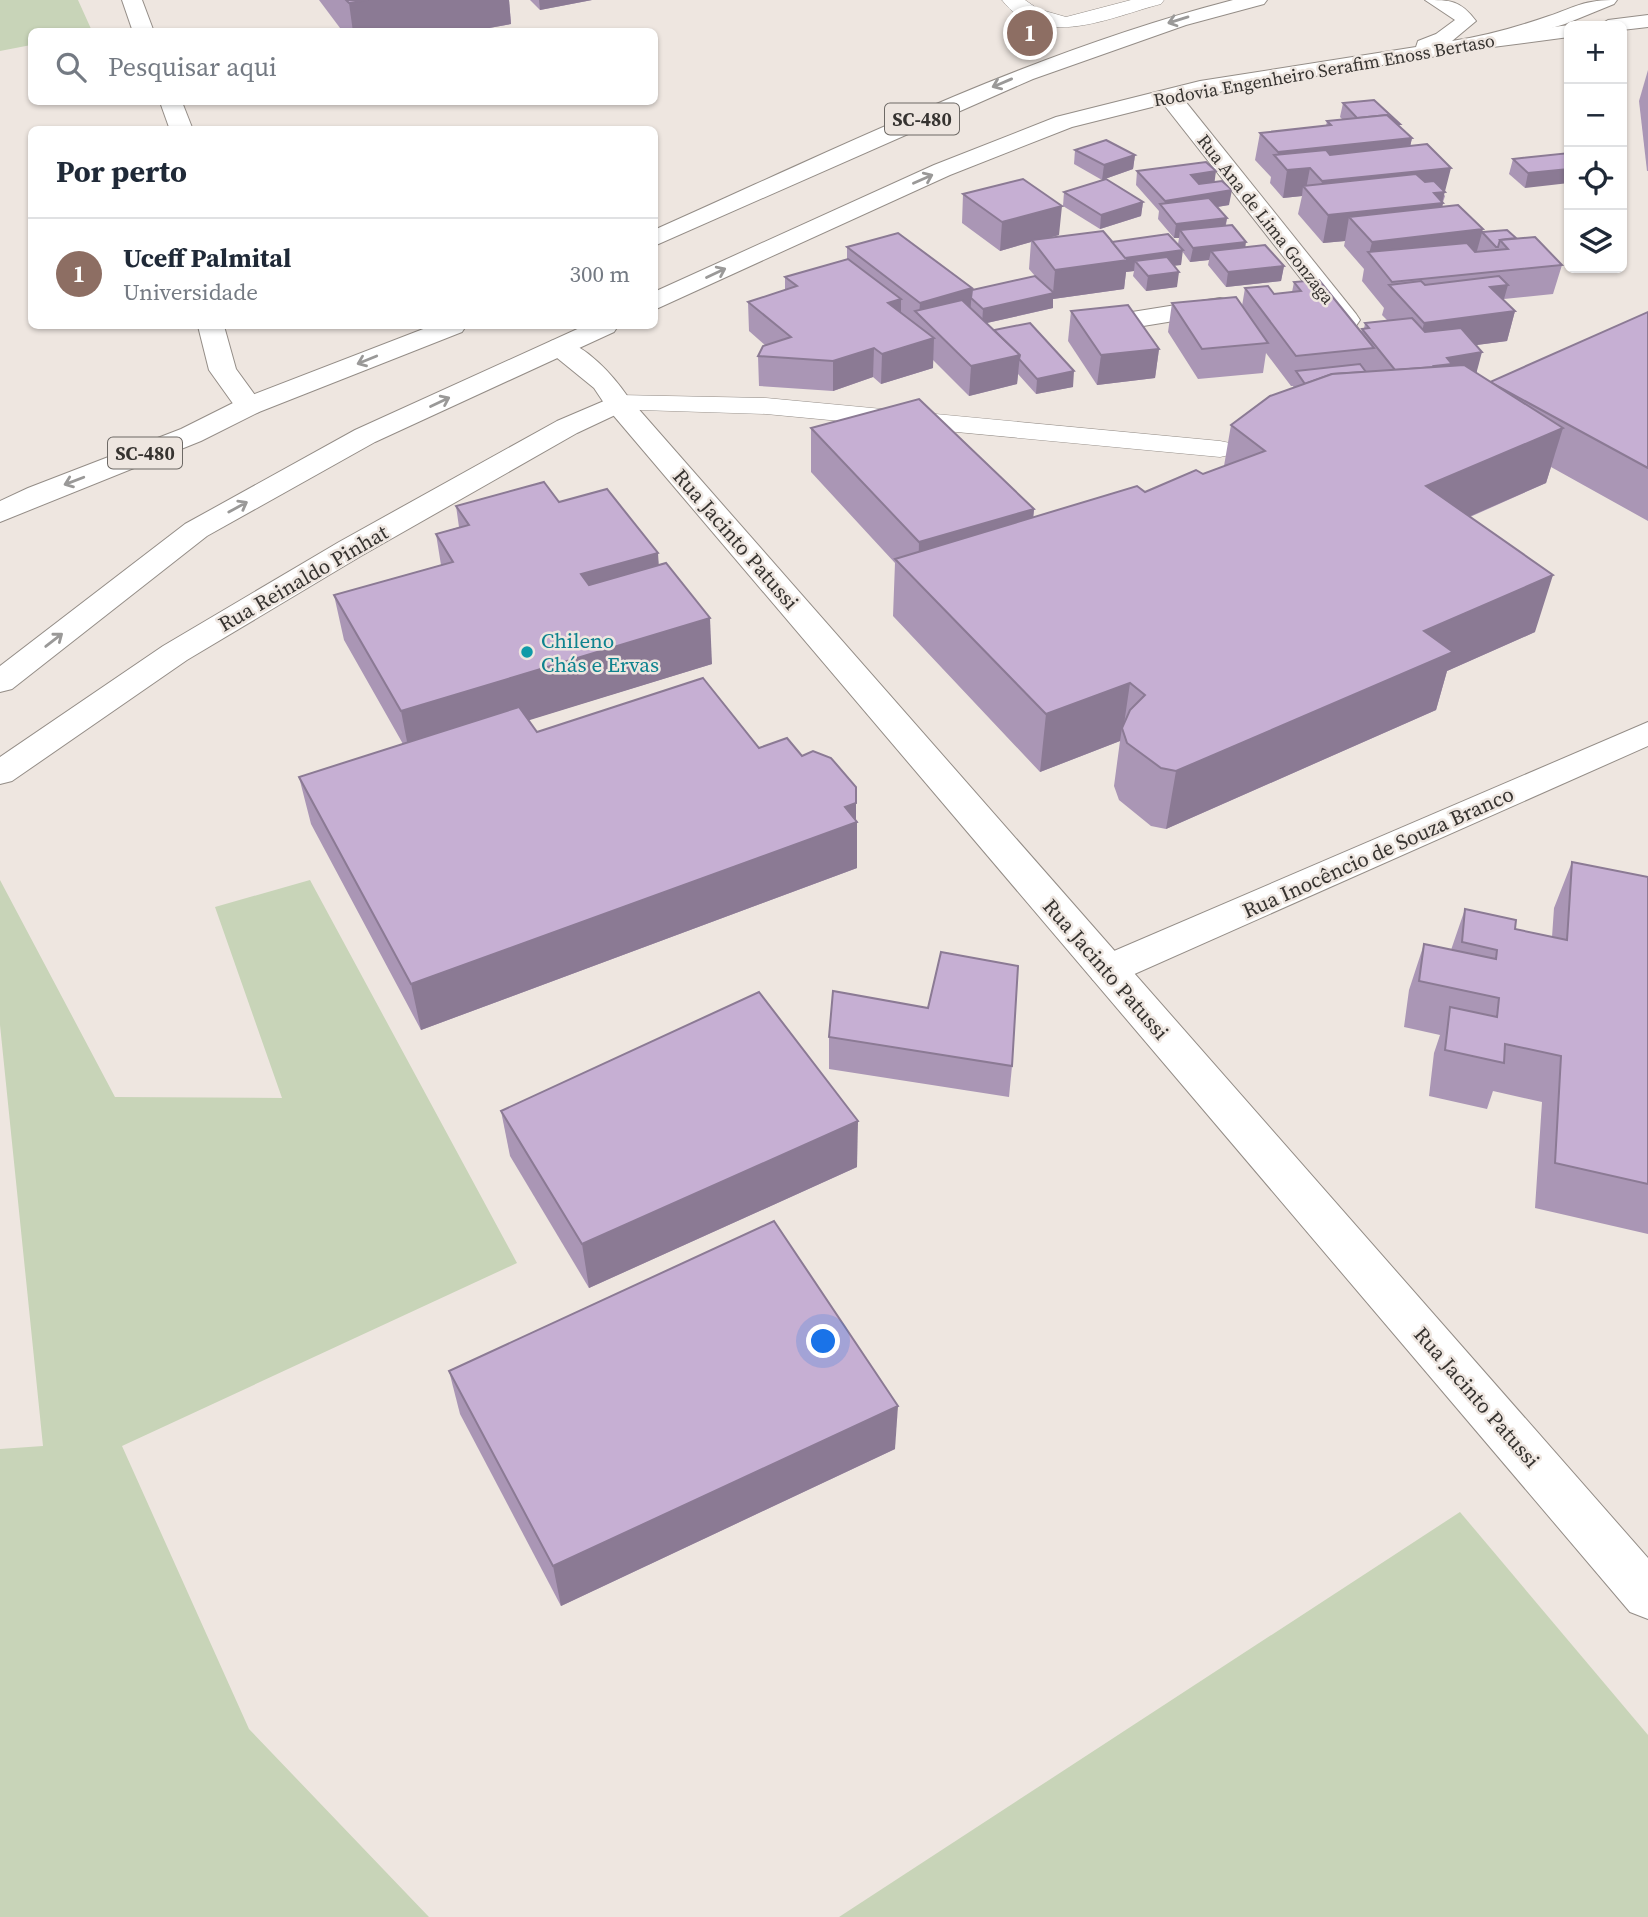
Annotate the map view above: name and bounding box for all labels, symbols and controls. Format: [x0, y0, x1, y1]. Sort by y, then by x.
pin: 1 [1007, 7, 1053, 59]
one-way arrow [1167, 14, 1189, 27]
map controls [1564, 21, 1627, 273]
button: + [1564, 21, 1627, 84]
search box [28, 28, 658, 105]
street label: Rodovia Engenheiro Serafim Enoss Bertaso [1151, 28, 1497, 112]
icon: search [52, 48, 90, 86]
text: Pesquisar aqui [108, 49, 277, 85]
one-way arrow [992, 77, 1014, 90]
button: − [1564, 84, 1627, 147]
road number: SC-480 [885, 104, 959, 134]
street label: Rua Ana de Lima Gonzaga [1192, 129, 1341, 310]
button: locate [1564, 147, 1627, 210]
text: Por perto [56, 151, 187, 192]
one-way arrow [912, 172, 933, 185]
button: layers [1564, 210, 1627, 273]
text: Uceff Palmital [123, 240, 292, 276]
text: 1 [73, 258, 85, 290]
text: 300 m [569, 258, 630, 290]
one-way arrow [705, 266, 726, 279]
text: Universidade [123, 276, 258, 308]
one-way arrow [357, 354, 379, 367]
one-way arrow [428, 395, 450, 408]
road number: SC-480 [108, 437, 182, 468]
street label: Rua Jacinto Patussi [667, 462, 805, 616]
one-way arrow [63, 475, 85, 488]
one-way arrow [227, 500, 248, 513]
street label: Rua Reinaldo Pinhat [213, 518, 393, 638]
place label: Chileno Chás e Ervas [541, 626, 659, 679]
one-way arrow [44, 633, 63, 648]
marker: Chileno Chás e Ervas [519, 644, 535, 660]
street label: Rua Inocêncio de Souza Branco [1238, 779, 1518, 925]
street label: Rua Jacinto Patussi [1037, 892, 1175, 1046]
street label: Rua Jacinto Patussi [1408, 1320, 1546, 1474]
your location [806, 1324, 840, 1358]

